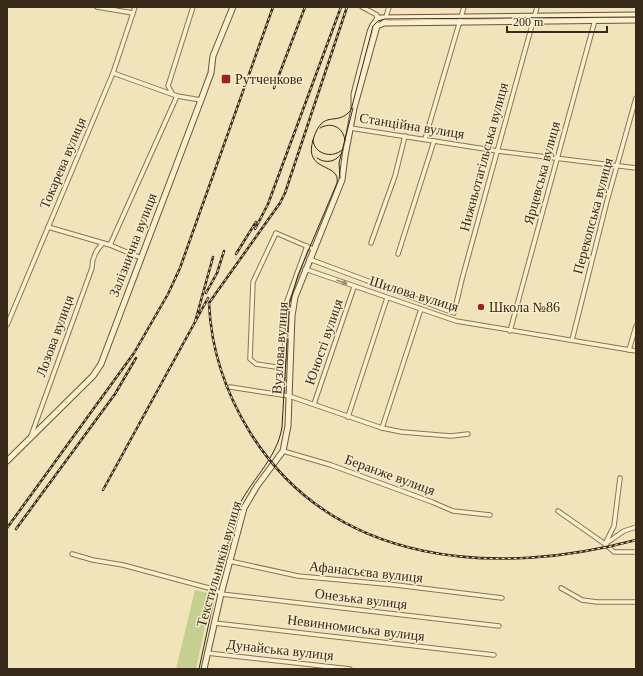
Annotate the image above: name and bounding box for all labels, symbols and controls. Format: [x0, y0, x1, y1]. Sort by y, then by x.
scale bar [507, 8, 607, 34]
text: 200 m [513, 15, 544, 29]
place label: Рутченкове [235, 72, 302, 87]
marker: Рутченкове [220, 73, 232, 85]
street label: Нижньотагільська вулиця [457, 80, 511, 233]
street label: Станційна вулиця [358, 110, 466, 142]
street label: Токарева вулиця [37, 115, 89, 211]
street label: Ярцевська вулиця [521, 119, 563, 226]
street label: Перекопська вулиця [570, 156, 616, 276]
street label: Залізнична вулиця [106, 190, 160, 299]
street label: Шилова вулиця [367, 273, 461, 315]
one-way arrow [336, 280, 348, 286]
street label: Лозова вулиця [33, 293, 77, 379]
street label: Юності вулиця [302, 297, 346, 387]
place label: Школа №86 [489, 300, 560, 315]
street label: Вузлова вулиця [269, 301, 291, 395]
marker: Школа №86 [476, 302, 486, 312]
street label: Беранже вулиця [343, 452, 438, 498]
street label: Текстильників вулиця [194, 499, 244, 629]
street label: Афанасьєва вулиця [308, 559, 424, 585]
street label: Онезька вулиця [314, 586, 409, 612]
street label: Невинномиська вулиця [286, 612, 426, 644]
street label: Дунайська вулиця [226, 637, 335, 663]

